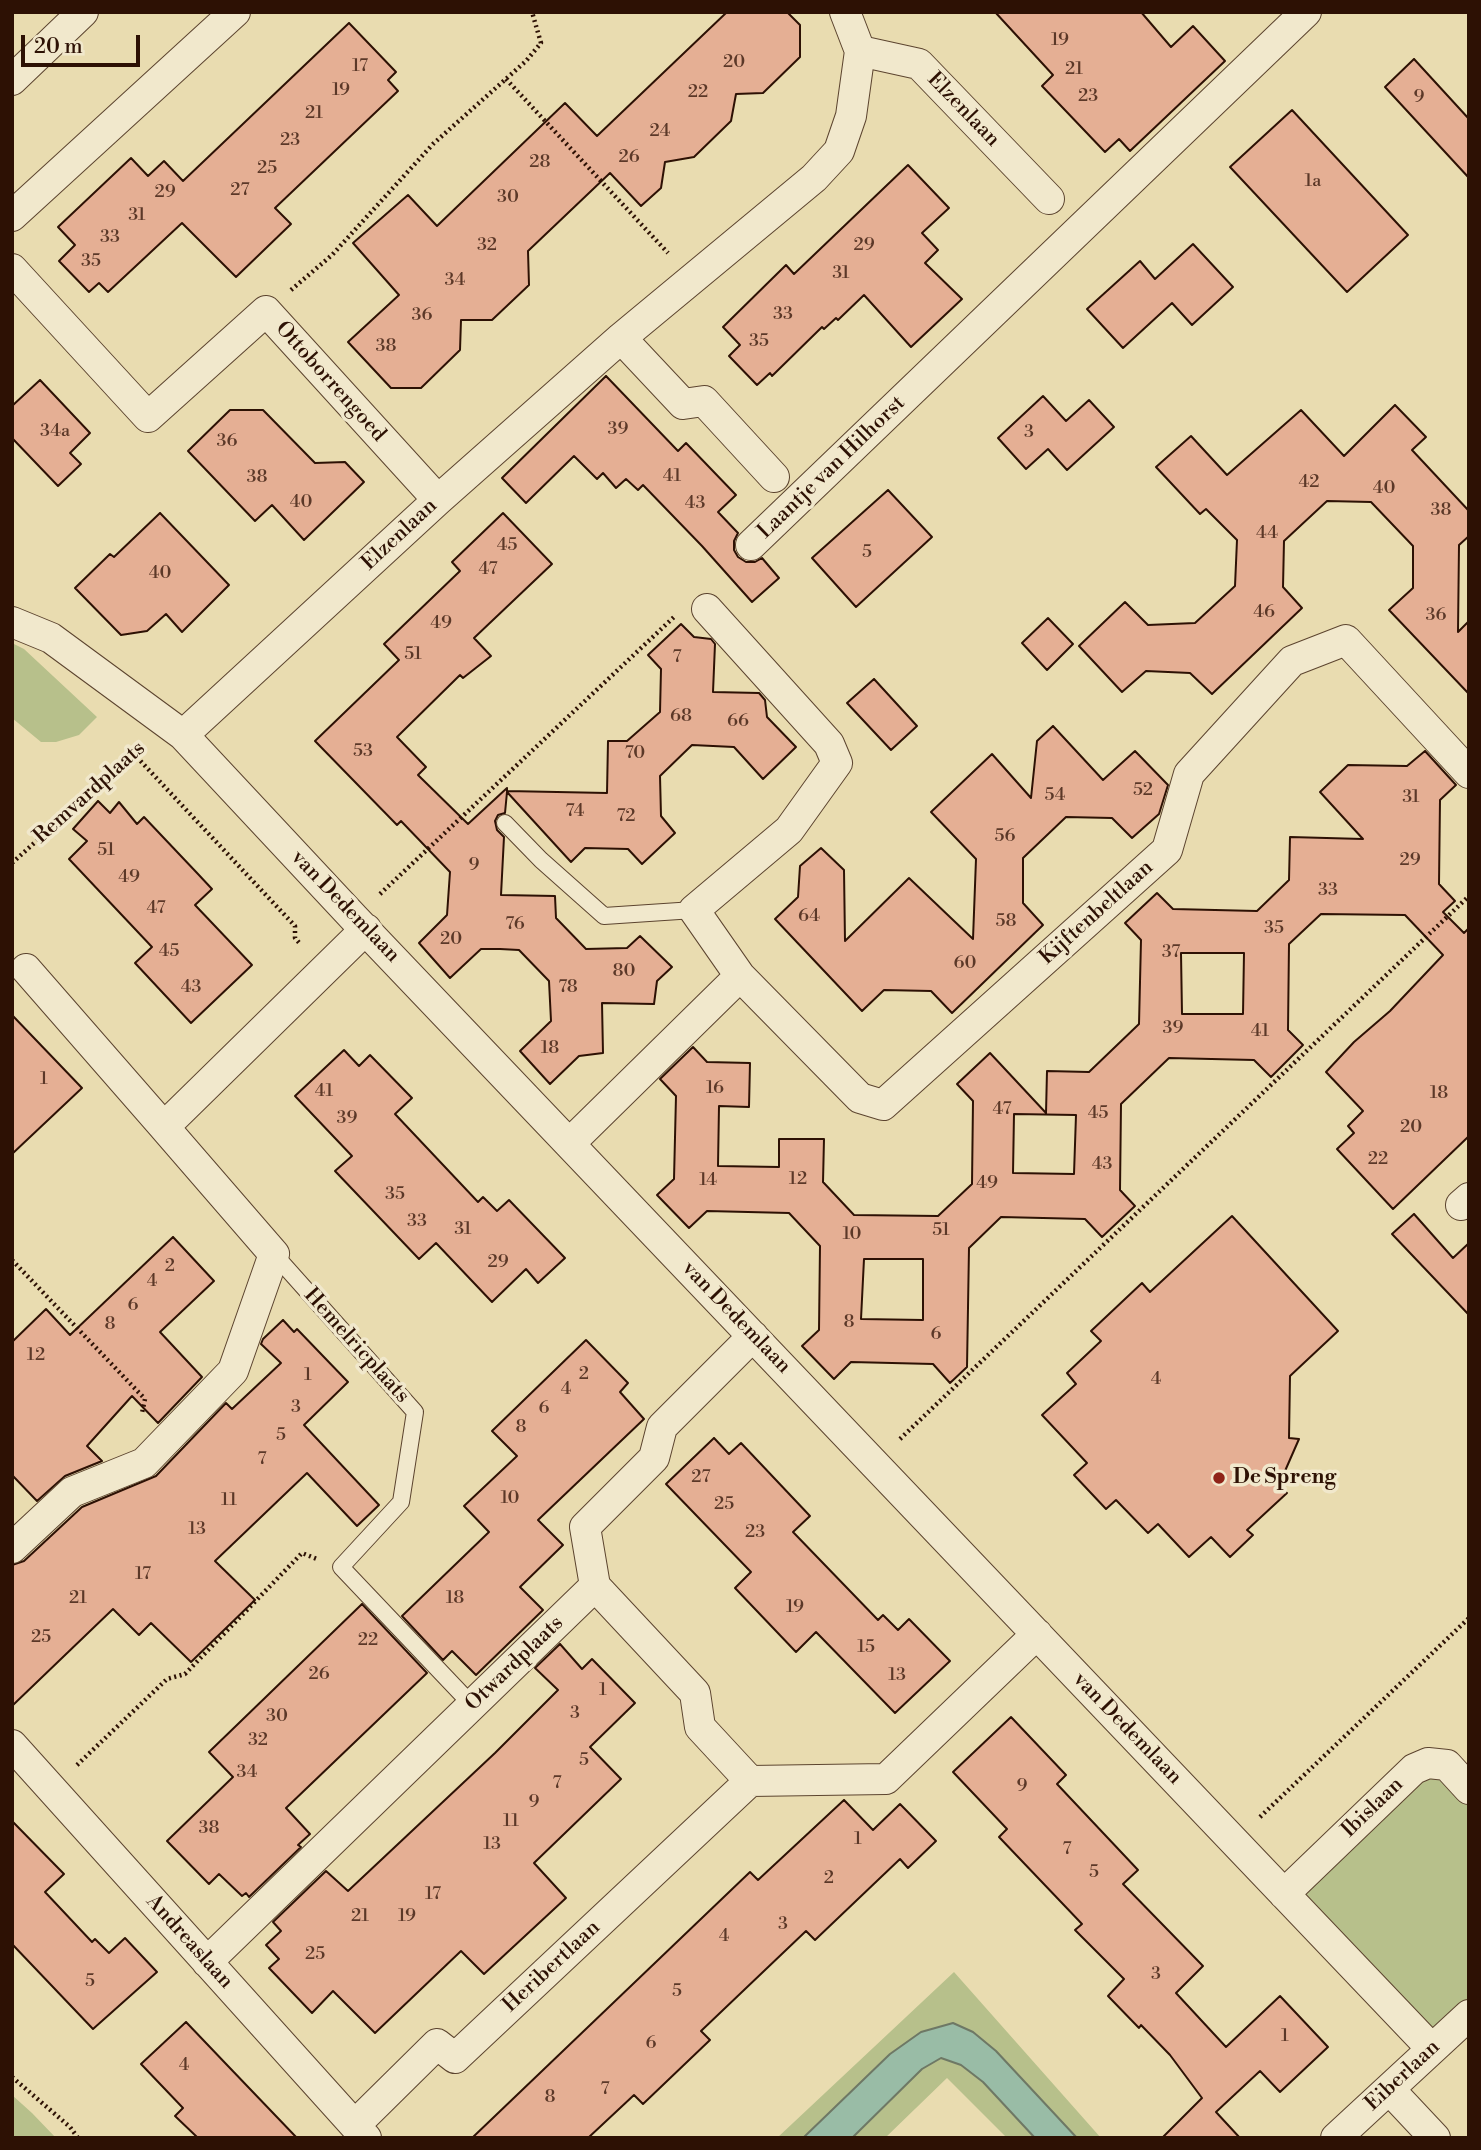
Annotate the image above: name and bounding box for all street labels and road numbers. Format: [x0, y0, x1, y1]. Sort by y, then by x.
street label: Elzenlaan [921, 67, 1005, 153]
street label: Ottoborrengoed [269, 317, 391, 447]
street label: Laantje van Hilhorst [753, 391, 911, 545]
street label: Elzenlaan [357, 494, 443, 576]
street label: Remvardplaats [29, 736, 151, 850]
street label: van Dedemlaan [285, 846, 405, 968]
street label: Kijftenbeltlaan [1035, 855, 1159, 971]
street label: van Dedemlaan [676, 1257, 796, 1379]
street label: Hemelricplaats [298, 1283, 414, 1409]
street label: Otwardplaats [461, 1611, 569, 1717]
street label: van Dedemlaan [1067, 1668, 1187, 1790]
street label: Ibislaan [1337, 1773, 1409, 1843]
street label: Andreaslaan [140, 1890, 238, 1994]
street label: Heribertlaan [498, 1916, 606, 2018]
street label: Eiberlaan [1360, 2035, 1446, 2117]

